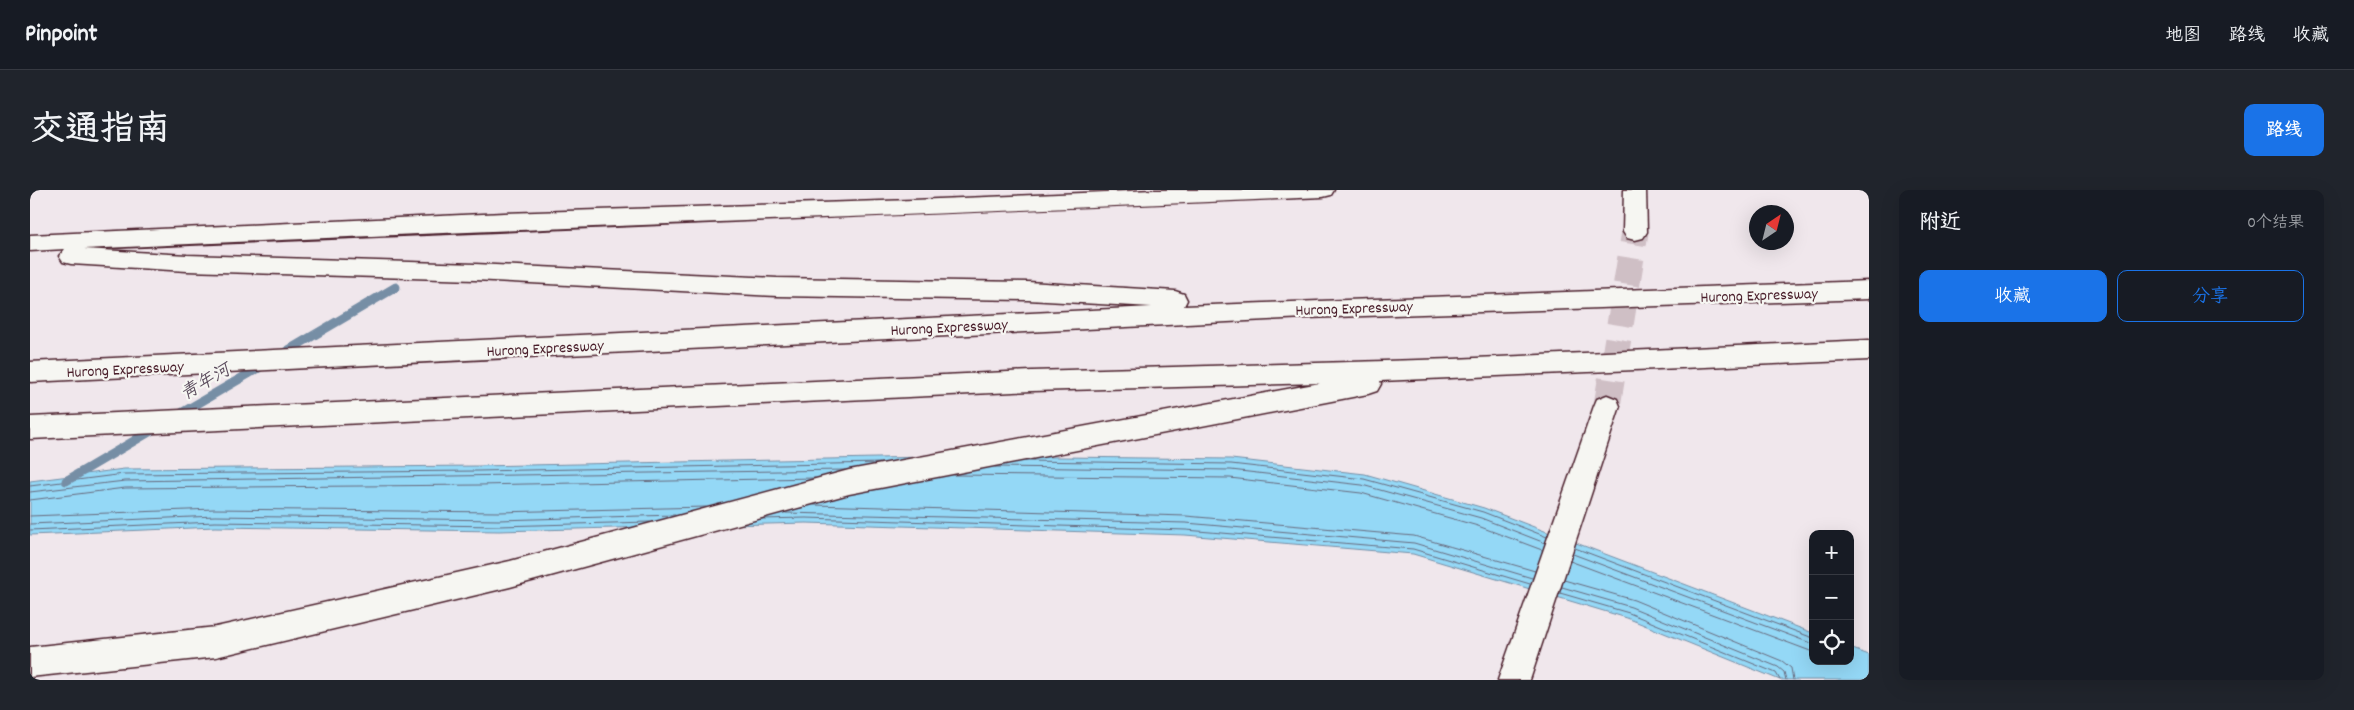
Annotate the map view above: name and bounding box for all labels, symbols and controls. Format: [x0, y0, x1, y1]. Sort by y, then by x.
text: Pinpoint [25, 18, 97, 52]
text: 地图 [2165, 24, 2201, 49]
text: 路线 [2229, 24, 2265, 49]
text: 收藏 [2293, 24, 2329, 49]
button: 路线 [2244, 104, 2324, 156]
text: 交通指南 [30, 107, 170, 157]
north arrow [1749, 205, 1794, 250]
text: 附近 [1919, 209, 1961, 239]
text: 0个结果 [2247, 212, 2304, 235]
button: 收藏 [1919, 270, 2107, 322]
button: 分享 [2117, 270, 2304, 322]
street label: Hurong Expressway [1700, 283, 1819, 310]
street label: Hurong Expressway [1295, 296, 1414, 323]
street label: Hurong Expressway [890, 314, 1009, 343]
street label: Hurong Expressway [486, 335, 605, 364]
street label: Hurong Expressway [66, 356, 185, 385]
water label: 青年河 [177, 357, 238, 407]
map controls [1809, 530, 1854, 665]
button: + [1809, 530, 1854, 575]
button: − [1809, 575, 1854, 620]
button: locate [1809, 620, 1854, 665]

